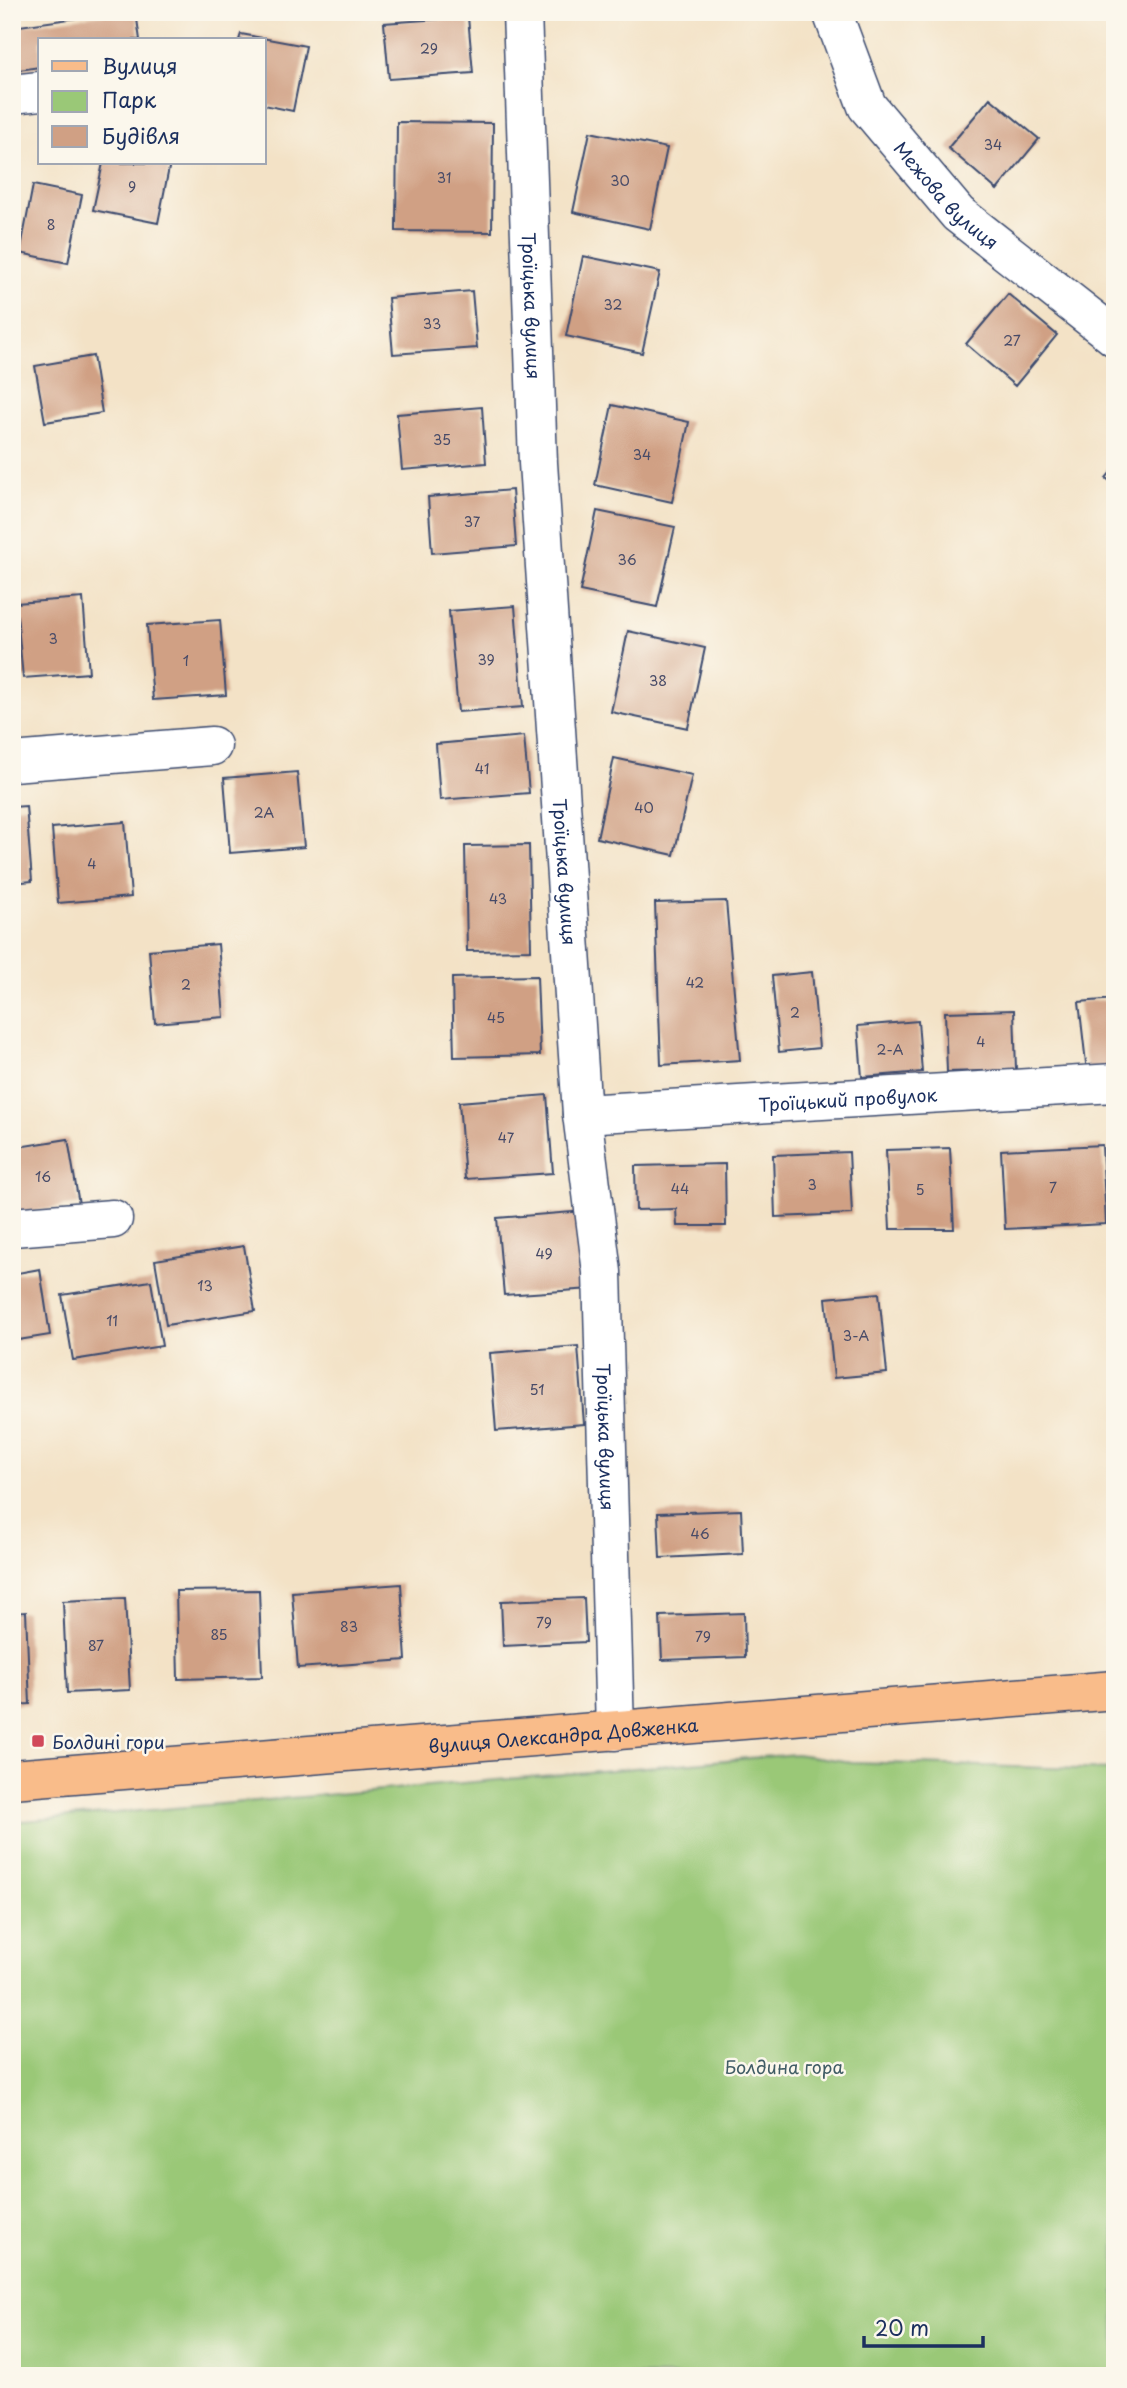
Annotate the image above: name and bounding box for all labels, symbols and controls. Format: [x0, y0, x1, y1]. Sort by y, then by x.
legend [38, 38, 266, 164]
house number: 29 [420, 38, 438, 59]
text: Вулиця [102, 49, 178, 81]
text: Парк [102, 83, 157, 115]
text: Будівля [102, 119, 180, 151]
house number: 34 [984, 134, 1002, 155]
street label: Межова вулиця [888, 135, 1005, 255]
house number: 31 [437, 167, 451, 188]
house number: 30 [610, 170, 630, 191]
house number: 9 [128, 176, 136, 197]
house number: 8 [47, 214, 55, 235]
street label: Троїцька вулиця [516, 232, 549, 380]
house number: 32 [604, 294, 622, 315]
house number: 33 [423, 313, 441, 334]
house number: 27 [1003, 330, 1021, 351]
house number: 35 [433, 429, 451, 450]
house number: 34 [633, 444, 651, 465]
house number: 37 [464, 511, 481, 532]
house number: 36 [617, 549, 637, 570]
house number: 3 [48, 628, 58, 649]
house number: 39 [477, 649, 495, 670]
house number: 1 [183, 650, 189, 671]
house number: 38 [649, 670, 667, 691]
house number: 41 [475, 758, 489, 779]
street label: Троїцька вулиця [547, 797, 584, 946]
house number: 40 [634, 797, 654, 818]
house number: 2А [254, 802, 275, 823]
house number: 4 [87, 853, 97, 874]
house number: 43 [489, 888, 507, 909]
house number: 42 [686, 972, 704, 993]
house number: 2 [181, 974, 191, 995]
house number: 2 [790, 1002, 800, 1023]
house number: 45 [487, 1007, 505, 1028]
house number: 4 [976, 1031, 986, 1052]
house number: 2-А [876, 1039, 904, 1060]
street label: Троїцький провулок [757, 1080, 938, 1117]
house number: 47 [498, 1127, 515, 1148]
house number: 16 [35, 1166, 51, 1187]
house number: 3 [807, 1174, 817, 1195]
house number: 7 [1049, 1177, 1057, 1198]
house number: 44 [671, 1178, 689, 1199]
house number: 5 [915, 1179, 925, 1200]
house number: 49 [535, 1243, 553, 1264]
house number: 13 [197, 1275, 213, 1296]
house number: 11 [106, 1310, 118, 1331]
house number: 3-А [843, 1325, 870, 1346]
street label: Троїцька вулиця [591, 1363, 622, 1511]
house number: 51 [530, 1379, 544, 1400]
house number: 46 [690, 1523, 710, 1544]
house number: 79 [536, 1612, 552, 1633]
house number: 83 [340, 1616, 358, 1637]
house number: 85 [210, 1624, 228, 1645]
house number: 79 [695, 1626, 711, 1647]
house number: 87 [88, 1635, 104, 1656]
street label: вулиця Олександра Довженка [427, 1710, 700, 1759]
place label: Болдині гори [52, 1728, 165, 1755]
marker: Болдині гори [30, 1733, 46, 1749]
park label: Болдина гора [724, 2053, 844, 2080]
scale bar [864, 2304, 984, 2348]
text: 20 m [875, 2311, 929, 2343]

